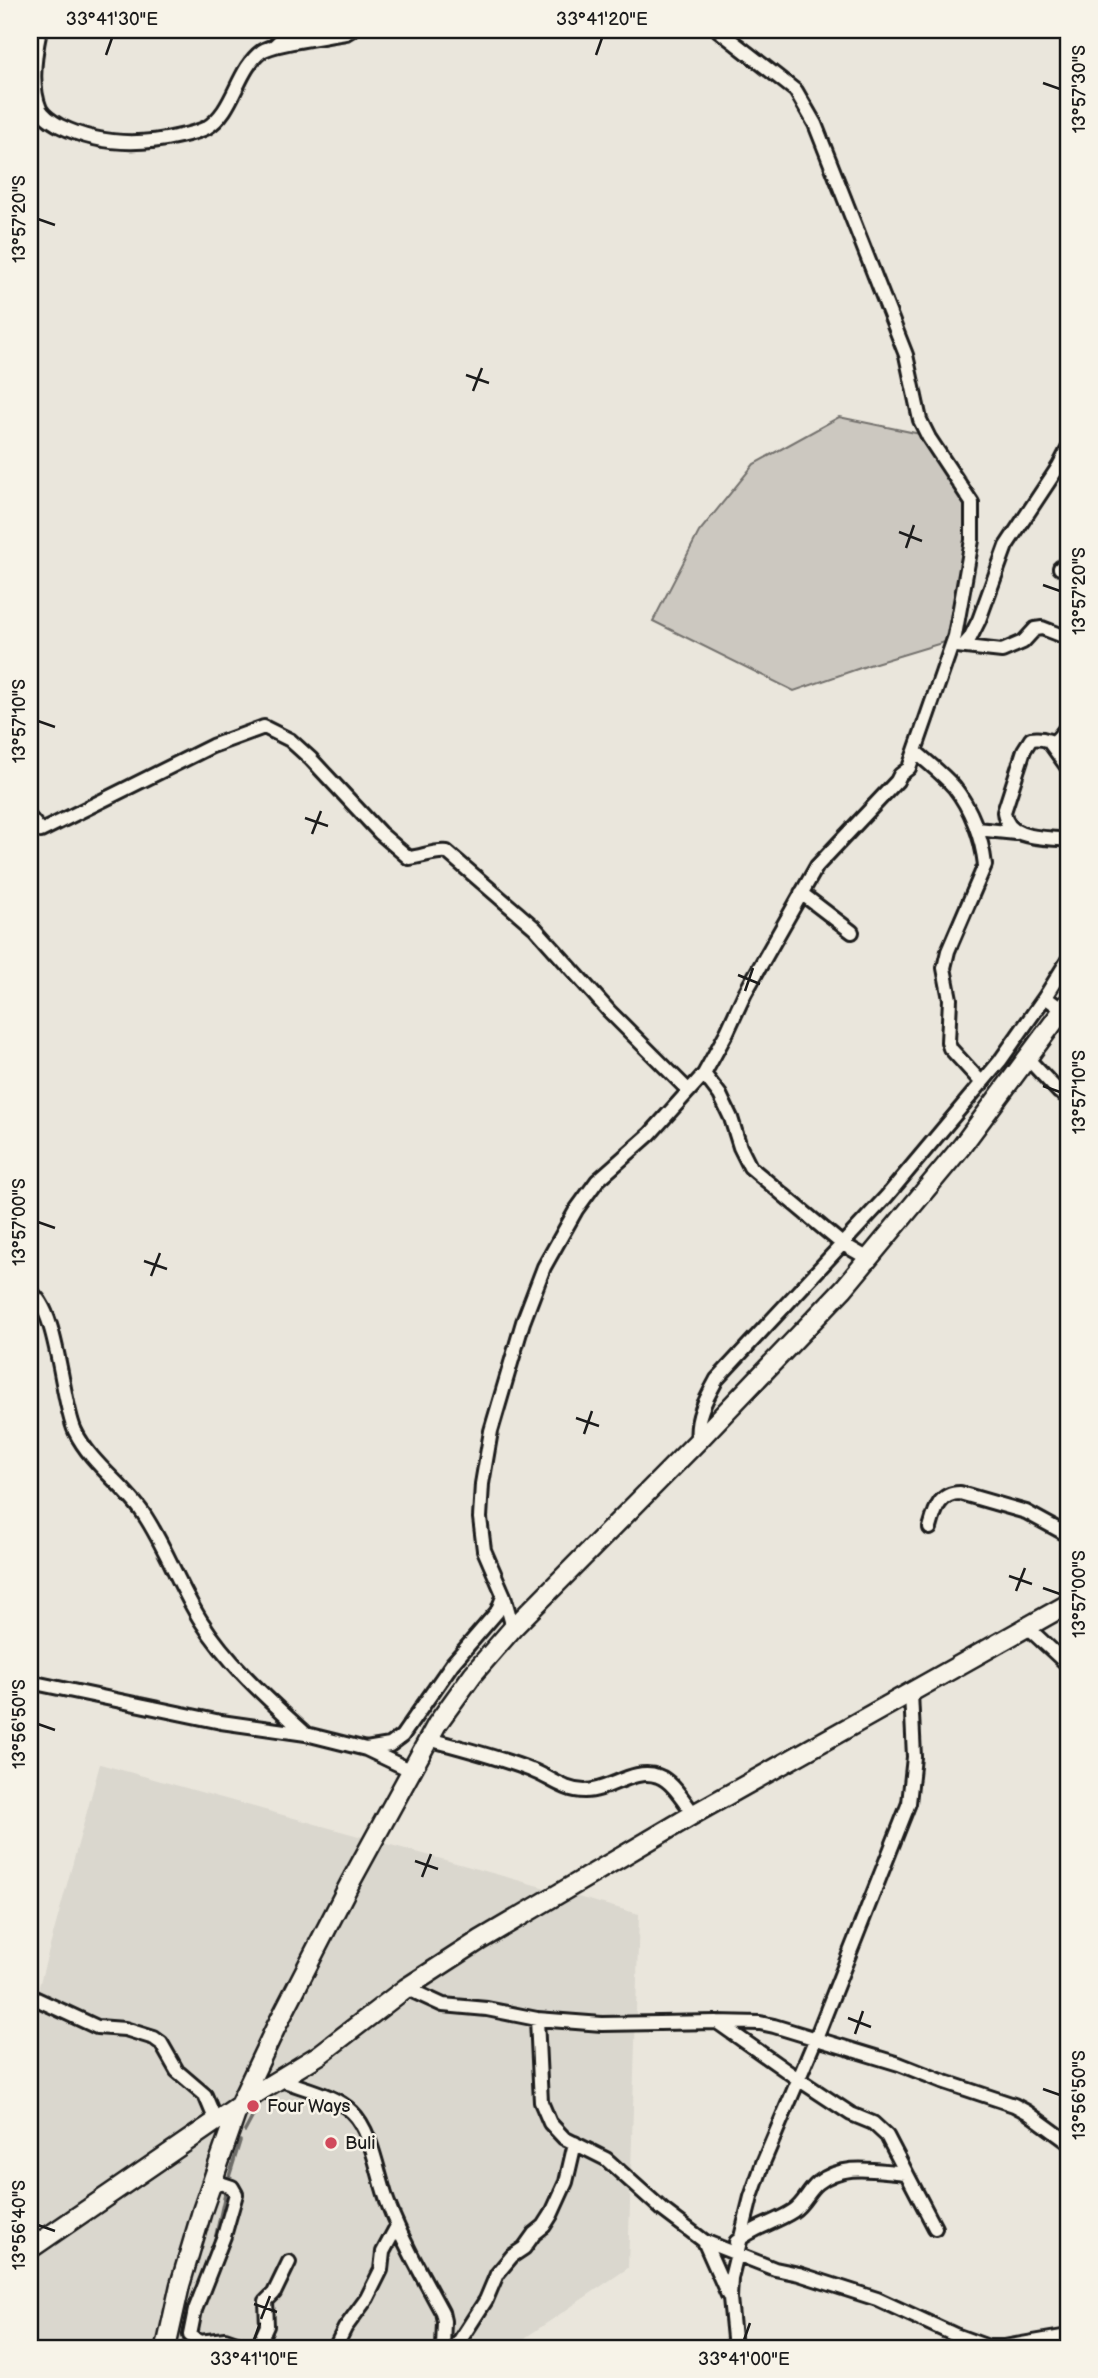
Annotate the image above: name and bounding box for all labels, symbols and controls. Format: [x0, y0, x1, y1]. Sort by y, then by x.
text: 33°41'30"E [66, 9, 158, 30]
text: 33°41'20"E [556, 9, 648, 30]
text: 13°57'30"S [1069, 45, 1090, 133]
text: 13°57'20"S [9, 175, 30, 263]
text: 13°57'20"S [1069, 547, 1090, 635]
text: 13°57'10"S [9, 679, 30, 763]
text: 13°57'10"S [1069, 1050, 1090, 1134]
text: 13°57'00"S [9, 1178, 30, 1266]
text: 13°57'00"S [1069, 1550, 1090, 1638]
text: 13°56'50"S [9, 1679, 30, 1769]
text: 13°56'50"S [1069, 2050, 1090, 2140]
place label: Four Ways [267, 2096, 350, 2117]
marker: Four Ways [245, 2098, 261, 2114]
place label: Buli [345, 2133, 376, 2154]
marker: Buli [323, 2135, 339, 2151]
text: 13°56'40"S [9, 2180, 30, 2270]
text: 33°41'10"E [210, 2349, 298, 2370]
text: 33°41'00"E [698, 2349, 790, 2370]

